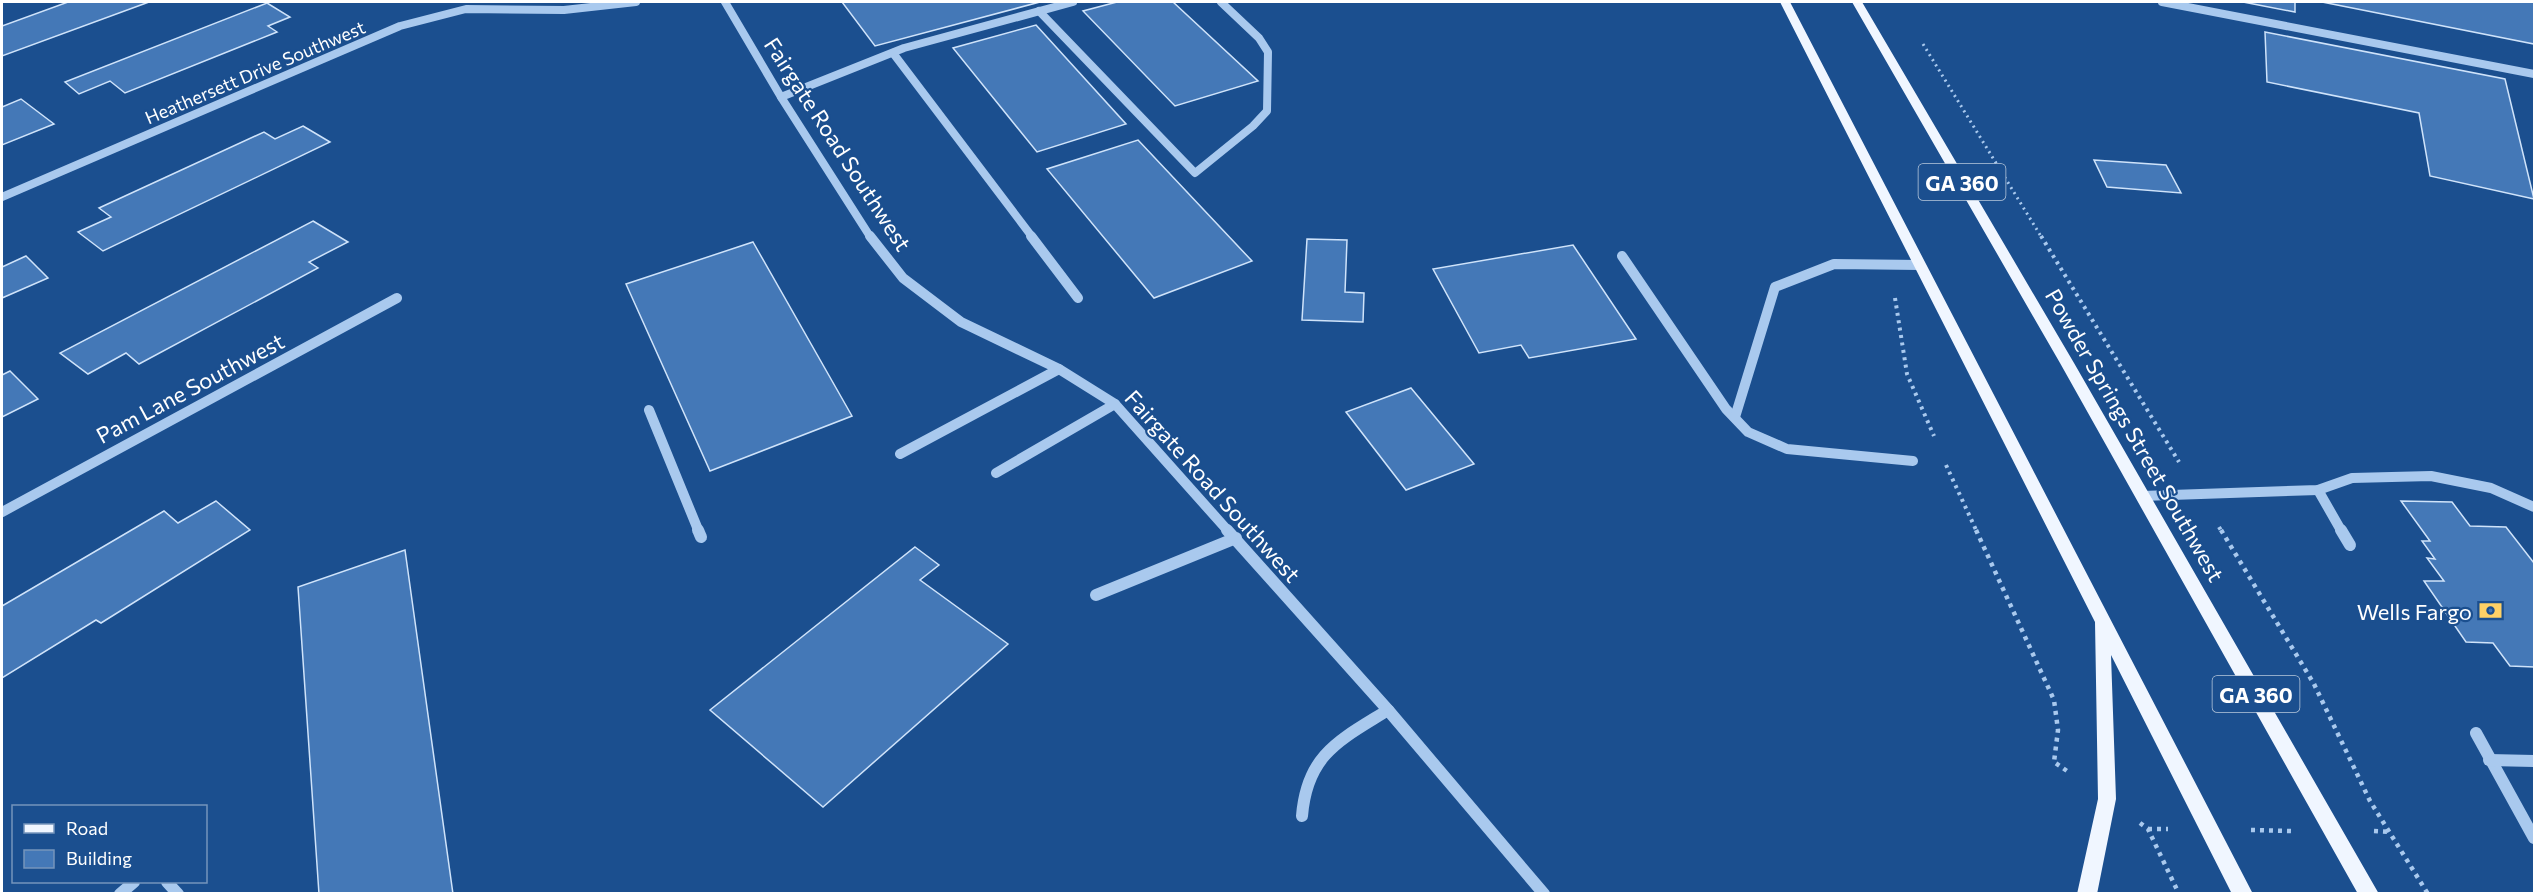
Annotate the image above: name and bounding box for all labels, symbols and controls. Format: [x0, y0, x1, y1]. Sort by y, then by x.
street label: Heathersett Drive Southwest [142, 16, 368, 128]
street label: Fairgate Road Southwest [759, 32, 917, 256]
road number: GA 360 [1918, 164, 2006, 200]
street label: Powder Springs Street Southwest [2040, 284, 2230, 586]
street label: Pam Lane Southwest [92, 327, 288, 449]
street label: Fairgate Road Southwest [1120, 384, 1306, 588]
place label: Wells Fargo [2357, 598, 2472, 625]
bank icon: Wells Fargo [2477, 598, 2503, 624]
road number: GA 360 [2212, 676, 2300, 712]
legend [12, 805, 207, 883]
text: Road [66, 817, 108, 839]
text: Building [66, 847, 132, 869]

